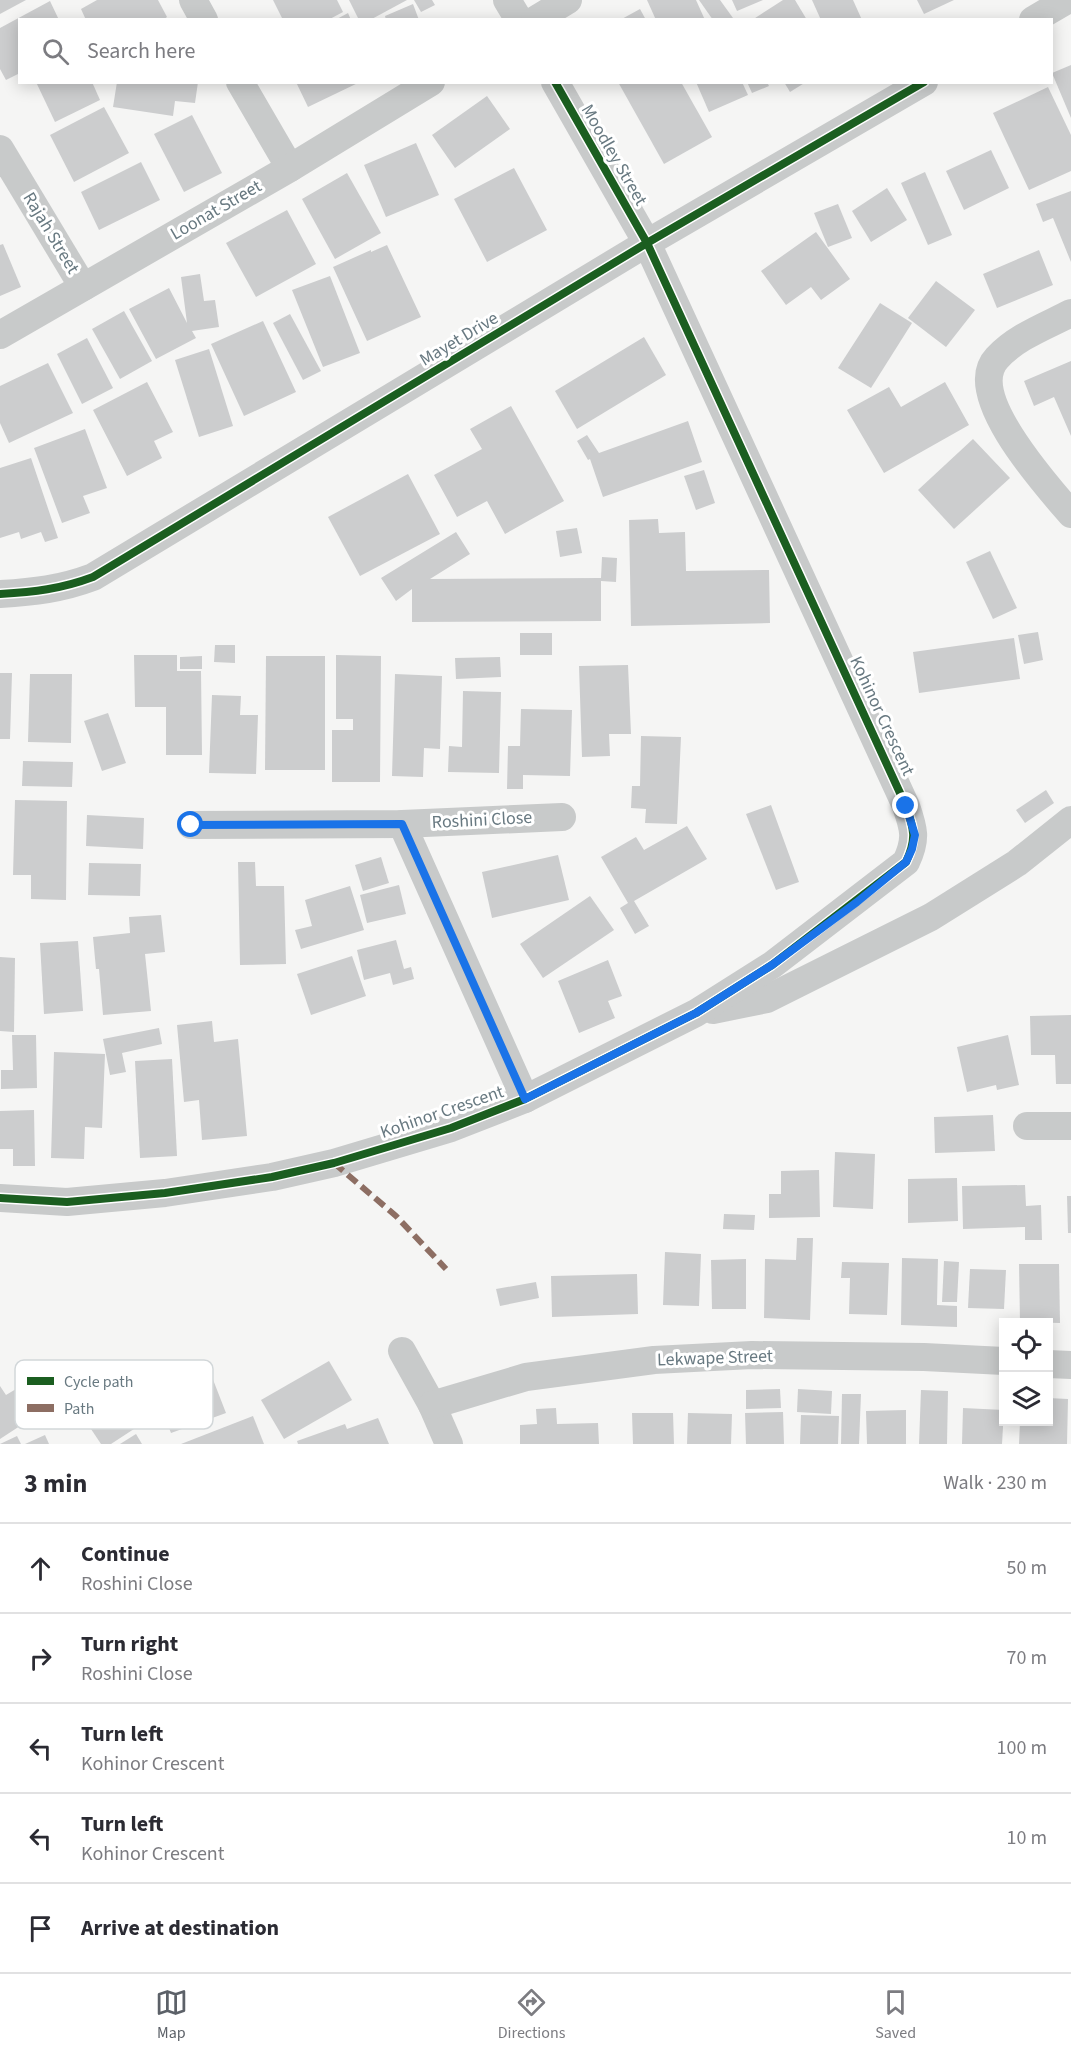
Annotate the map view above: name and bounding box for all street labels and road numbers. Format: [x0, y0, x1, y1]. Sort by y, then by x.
street label: Moodley Street [575, 100, 653, 210]
street label: Loonat Street [166, 174, 266, 246]
street label: Rajah Street [17, 187, 85, 279]
street label: Mayet Drive [415, 306, 503, 372]
street label: Kohinor Crescent [843, 652, 921, 780]
street label: Roshini Close [431, 805, 533, 835]
street label: Kohinor Crescent [377, 1079, 507, 1145]
street label: Lekwape Street [657, 1343, 773, 1373]

